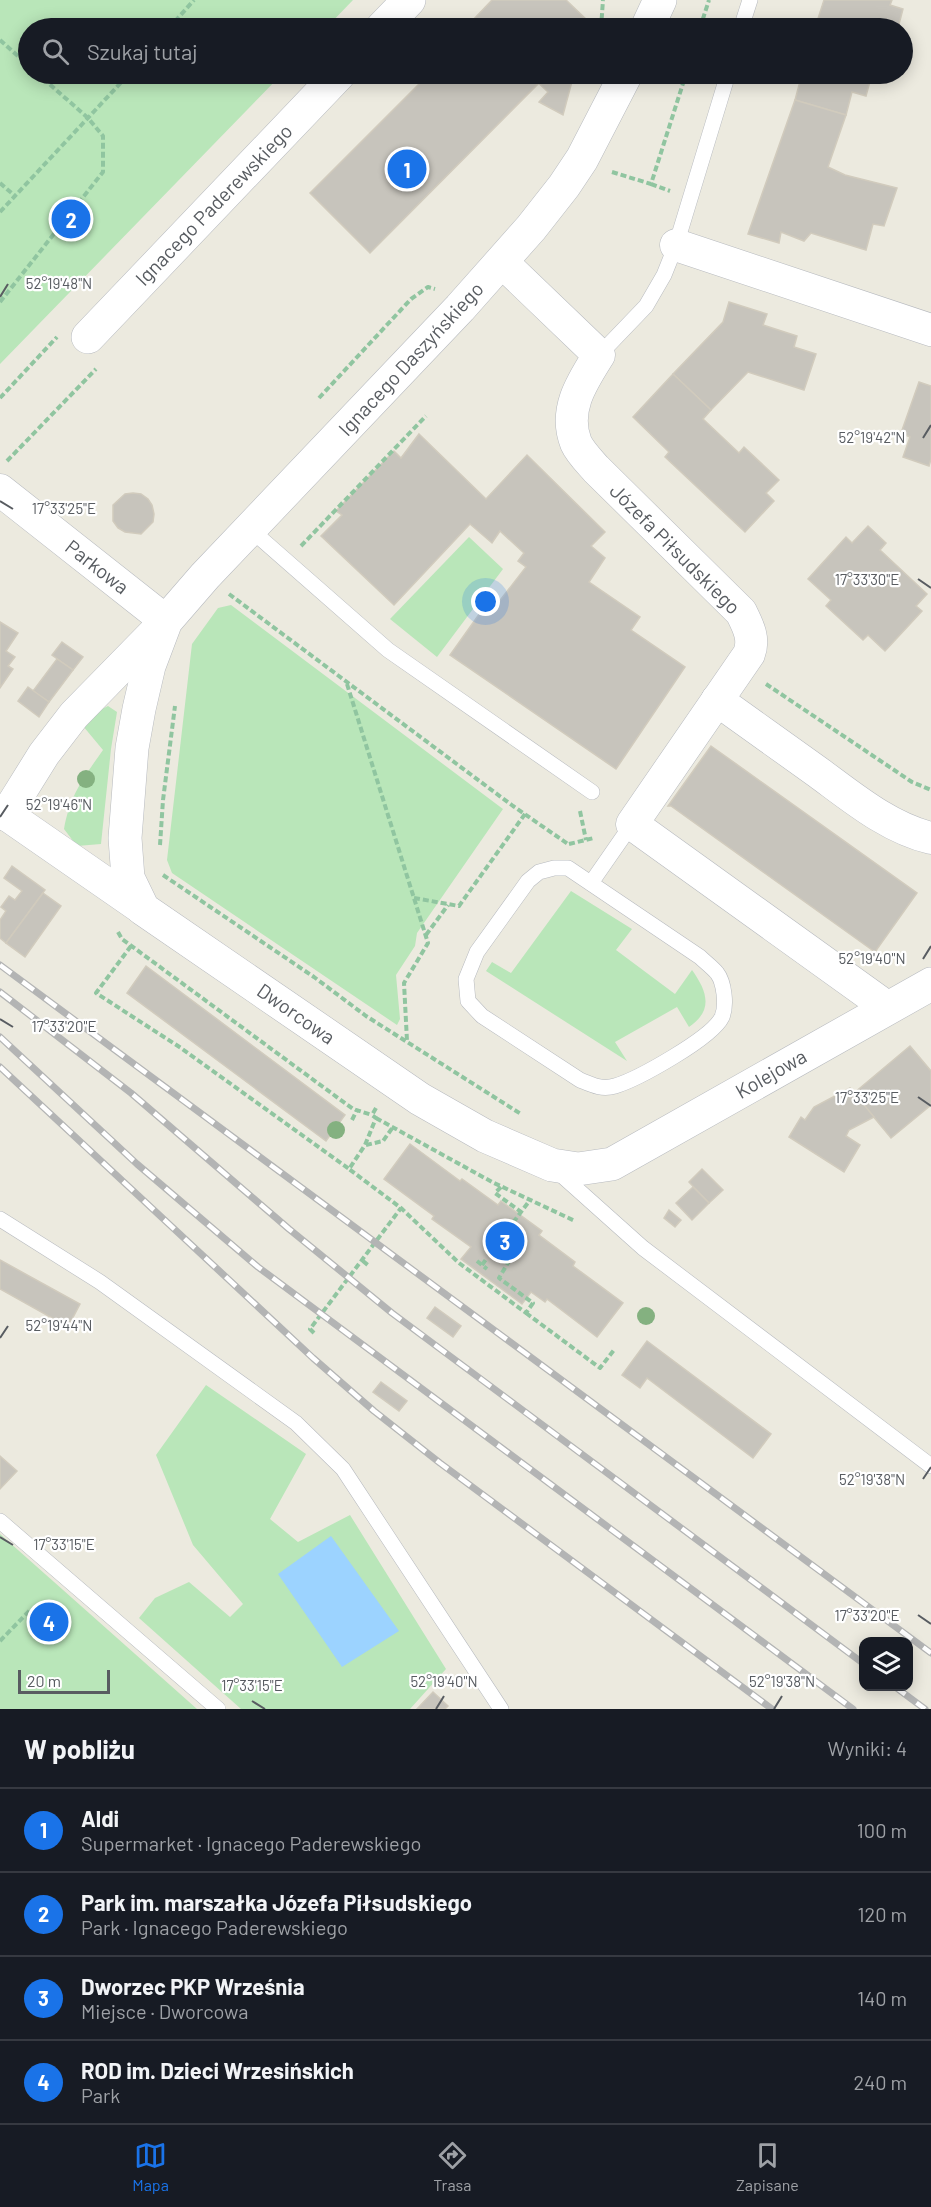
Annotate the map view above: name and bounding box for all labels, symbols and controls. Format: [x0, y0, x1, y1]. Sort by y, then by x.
search box [18, 18, 913, 84]
icon: search [39, 35, 72, 68]
text: Szukaj tutaj [87, 38, 198, 64]
street label: Ignacego Paderewskiego [130, 118, 297, 290]
pin: 1 [388, 146, 426, 192]
pin: 2 [52, 196, 90, 242]
text: 52°19'48"N [26, 274, 92, 292]
street label: Ignacego Daszyńskiego [333, 276, 488, 440]
text: 52°19'42"N [839, 428, 905, 446]
street label: Józefa Piłsudskiego [605, 478, 746, 619]
text: 17°33'25"E [32, 499, 96, 517]
street label: Parkowa [61, 534, 134, 598]
text: 17°33'30"E [835, 570, 899, 588]
your location [471, 587, 500, 616]
text: 52°19'46"N [26, 795, 92, 813]
text: 52°19'40"N [838, 949, 906, 967]
street label: Dworcowa [253, 978, 340, 1049]
text: 17°33'20"E [31, 1017, 97, 1035]
street label: Kolejowa [731, 1043, 810, 1103]
text: 17°33'25"E [835, 1088, 899, 1106]
pin: 3 [486, 1218, 524, 1264]
text: 52°19'44"N [26, 1316, 92, 1334]
text: 52°19'38"N [839, 1470, 905, 1488]
text: 17°33'15"E [33, 1535, 95, 1553]
pin: 4 [29, 1600, 68, 1644]
text: 17°33'20"E [834, 1606, 900, 1624]
map controls [859, 1637, 913, 1691]
button: layers [859, 1637, 913, 1691]
scale bar [18, 1667, 110, 1694]
text: 20 m [27, 1671, 61, 1690]
text: 52°19'40"N [410, 1672, 478, 1690]
text: 52°19'38"N [749, 1672, 815, 1690]
text: 17°33'15"E [221, 1676, 283, 1694]
text: W pobliżu [24, 1733, 135, 1764]
text: Wyniki: 4 [828, 1736, 907, 1760]
text: Aldi [81, 1805, 119, 1831]
text: 1 [40, 1818, 47, 1842]
text: 100 m [857, 1818, 907, 1842]
text: Supermarket · Ignacego Paderewskiego [81, 1831, 421, 1855]
text: Park im. marszałka Józefa Piłsudskiego [81, 1889, 472, 1915]
text: 2 [38, 1902, 49, 1926]
text: 120 m [857, 1902, 907, 1926]
text: Park · Ignacego Paderewskiego [81, 1915, 348, 1939]
text: Dworzec PKP Września [81, 1973, 305, 1999]
text: 3 [38, 1986, 49, 2010]
text: 140 m [857, 1986, 907, 2010]
text: Miejsce · Dworcowa [81, 1999, 248, 2023]
text: ROD im. Dzieci Wrzesińskich [81, 2057, 354, 2083]
text: 4 [37, 2070, 50, 2094]
text: 240 m [853, 2070, 907, 2094]
text: Park [81, 2083, 120, 2107]
tab: Mapa [132, 2139, 169, 2194]
tab: Trasa [433, 2139, 471, 2194]
tab: Zapisane [736, 2139, 799, 2194]

